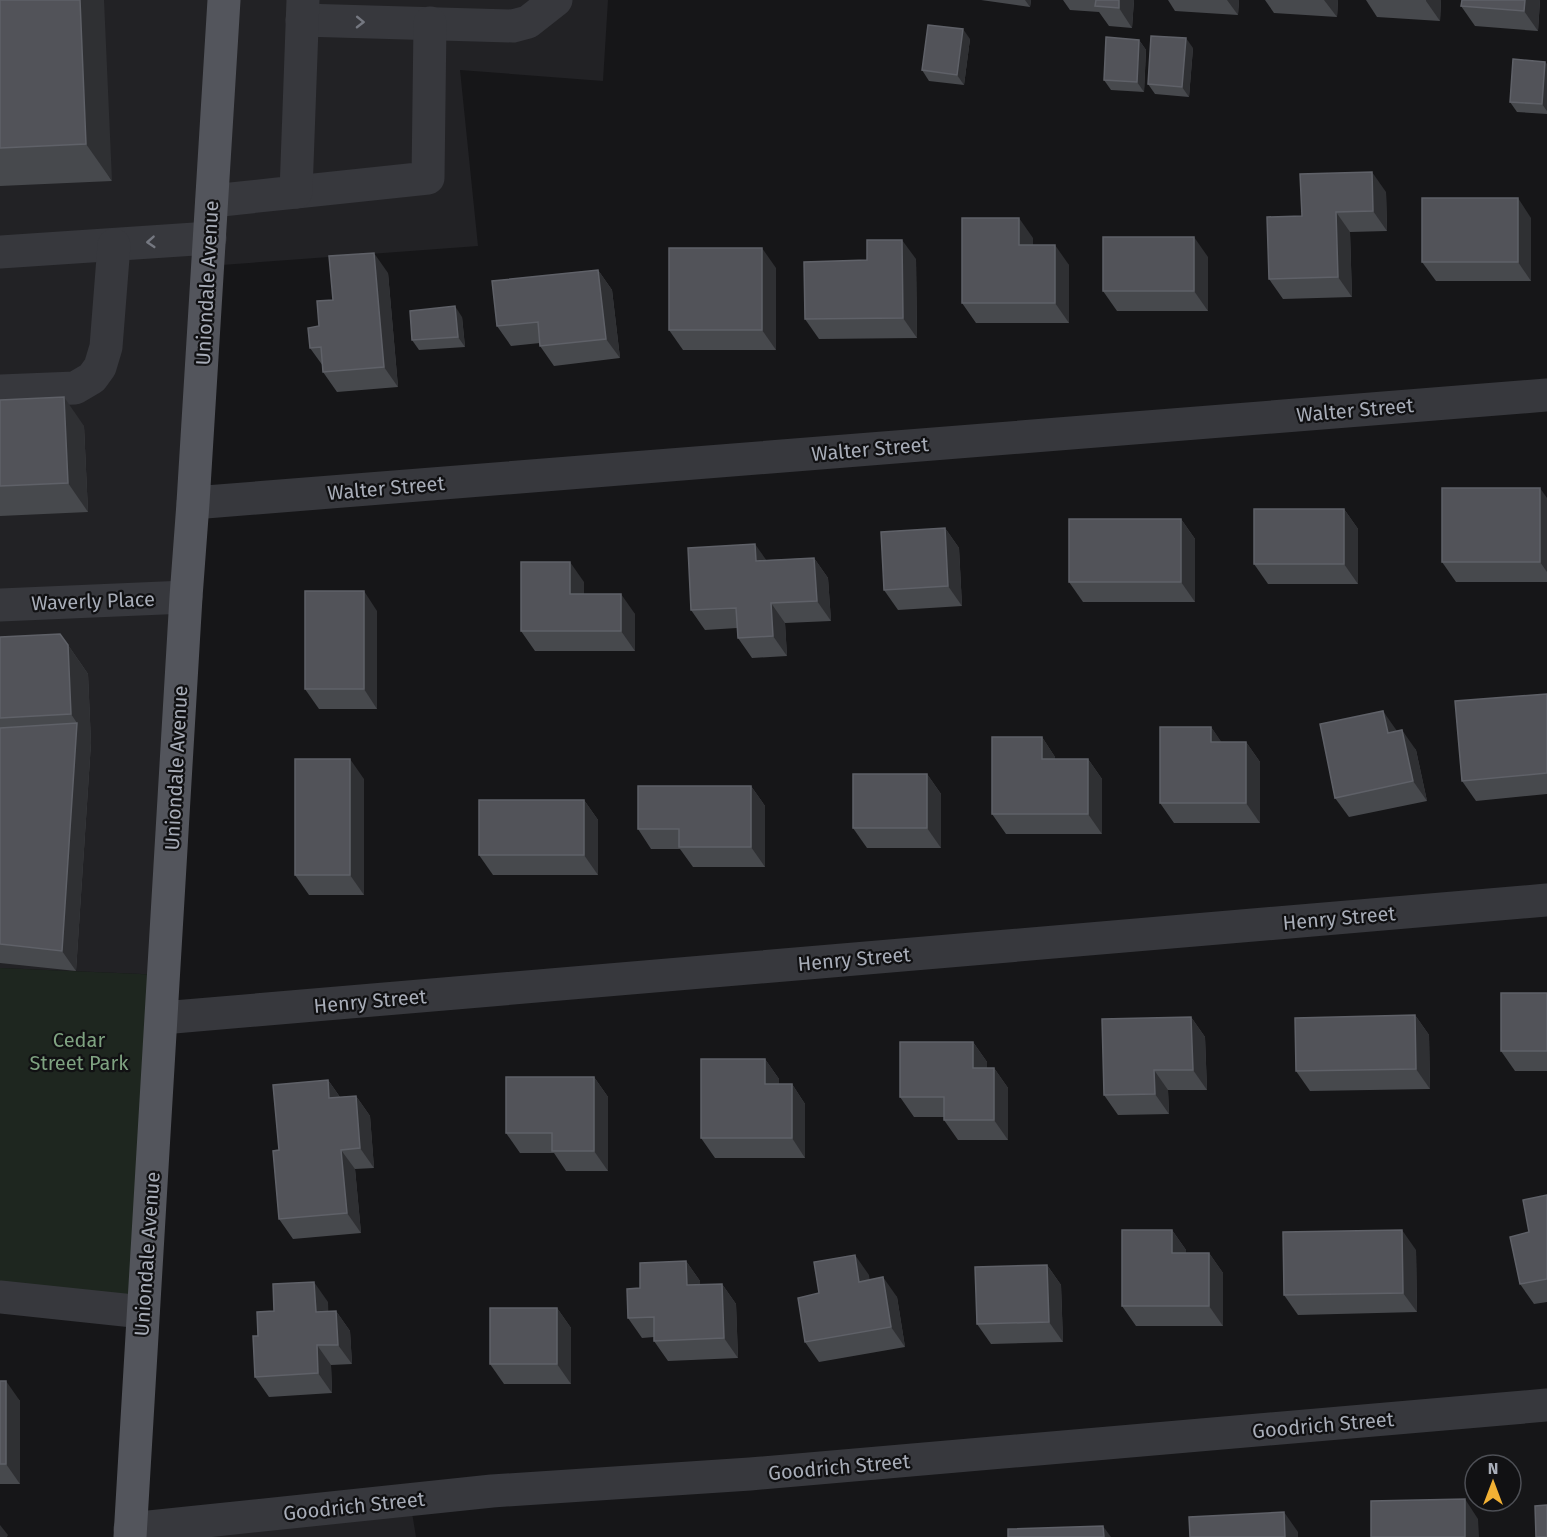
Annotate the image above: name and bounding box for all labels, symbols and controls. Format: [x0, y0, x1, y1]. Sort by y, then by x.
one-way arrow [356, 16, 365, 28]
street label: Uniondale Avenue [191, 200, 223, 366]
one-way arrow [147, 236, 156, 249]
street label: Walter Street [1295, 393, 1415, 427]
street label: Walter Street [810, 432, 930, 466]
street label: Walter Street [326, 471, 446, 505]
street label: Waverly Place [31, 587, 155, 615]
street label: Uniondale Avenue [160, 685, 192, 851]
street label: Henry Street [1281, 901, 1397, 935]
street label: Henry Street [796, 942, 912, 976]
street label: Henry Street [312, 984, 428, 1018]
park label: Cedar Street Park [30, 1028, 129, 1075]
street label: Uniondale Avenue [129, 1171, 165, 1337]
street label: Goodrich Street [1251, 1407, 1396, 1443]
street label: Goodrich Street [767, 1449, 912, 1485]
north arrow [1463, 1453, 1523, 1513]
text: N [1488, 1459, 1498, 1478]
street label: Goodrich Street [282, 1487, 427, 1525]

